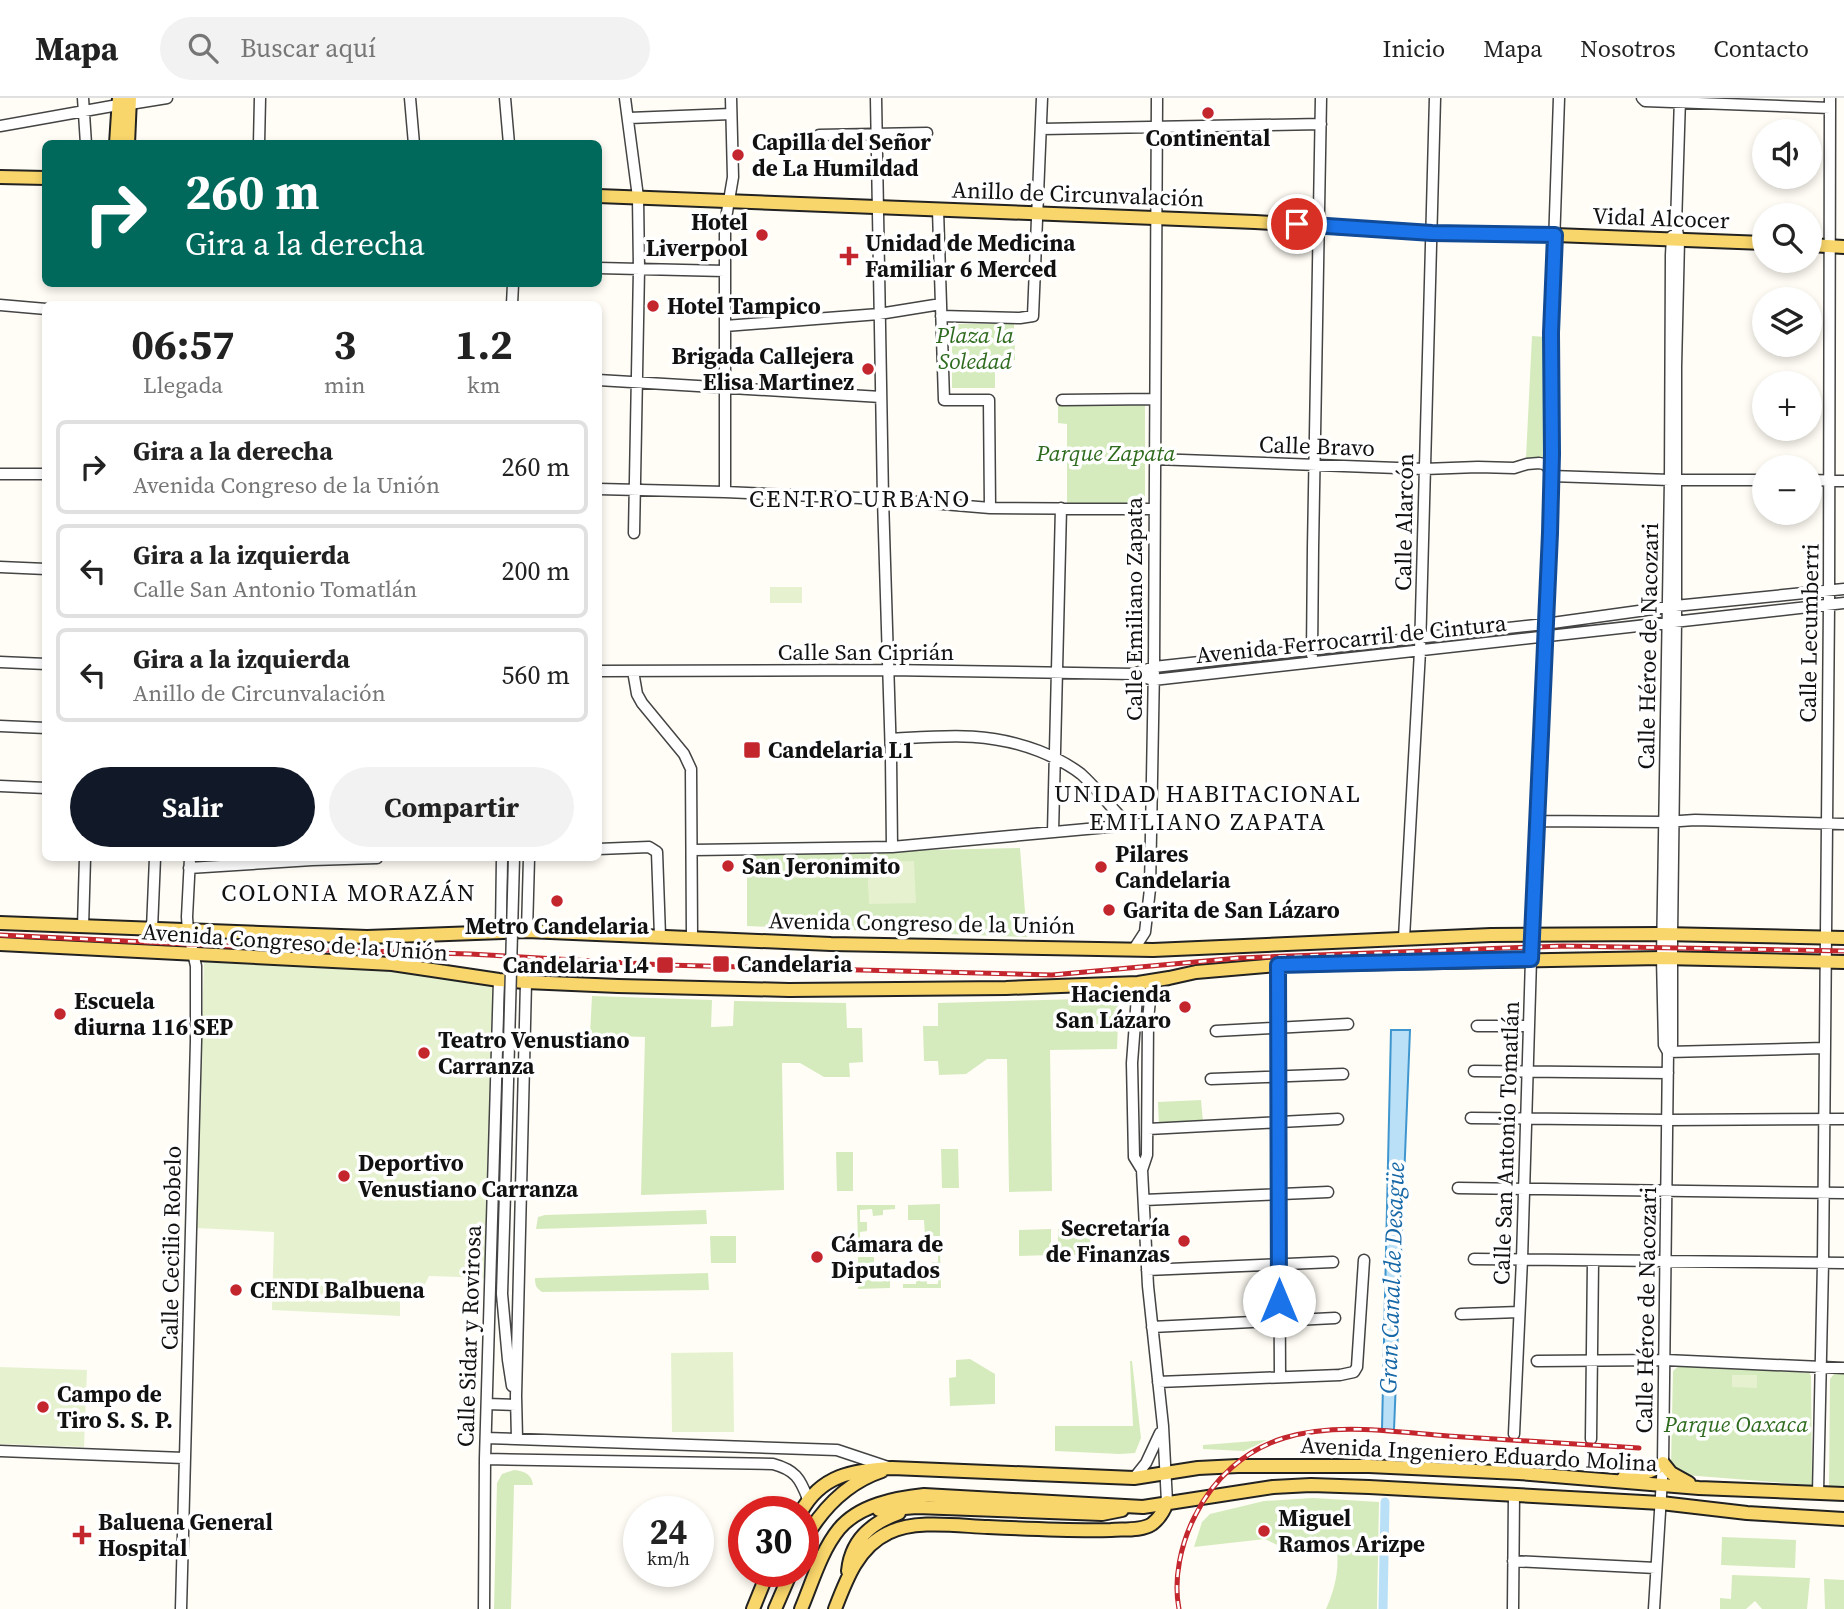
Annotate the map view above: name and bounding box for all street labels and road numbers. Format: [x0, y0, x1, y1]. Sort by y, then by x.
street label: Anillo de Circunvalación [951, 174, 1205, 214]
street label: Vidal Alcocer [1592, 200, 1730, 236]
street label: Calle Bravo [1258, 428, 1376, 464]
street label: Calle Alarcón [1387, 453, 1421, 591]
street label: Calle Emiliano Zapata [1118, 497, 1150, 721]
street label: Calle Héroe de Nacozari [1630, 522, 1666, 770]
street label: Calle Lecumberri [1791, 543, 1827, 723]
street label: Avenida Ferrocarril de Cintura [1194, 607, 1508, 671]
street label: Calle San Ciprián [778, 636, 954, 668]
street label: Avenida Congreso de la Unión [768, 904, 1076, 942]
street label: Avenida Congreso de la Unión [141, 915, 449, 969]
street label: Calle San Antonio Tomatlán [1485, 1000, 1527, 1286]
street label: Calle Cecilio Robelo [153, 1146, 189, 1350]
street label: Calle Héroe de Nacozari [1628, 1186, 1664, 1434]
street label: Calle Sidar y Rovirosa [449, 1224, 489, 1447]
street label: Avenida Ingeniero Eduardo Molina [1300, 1429, 1659, 1479]

